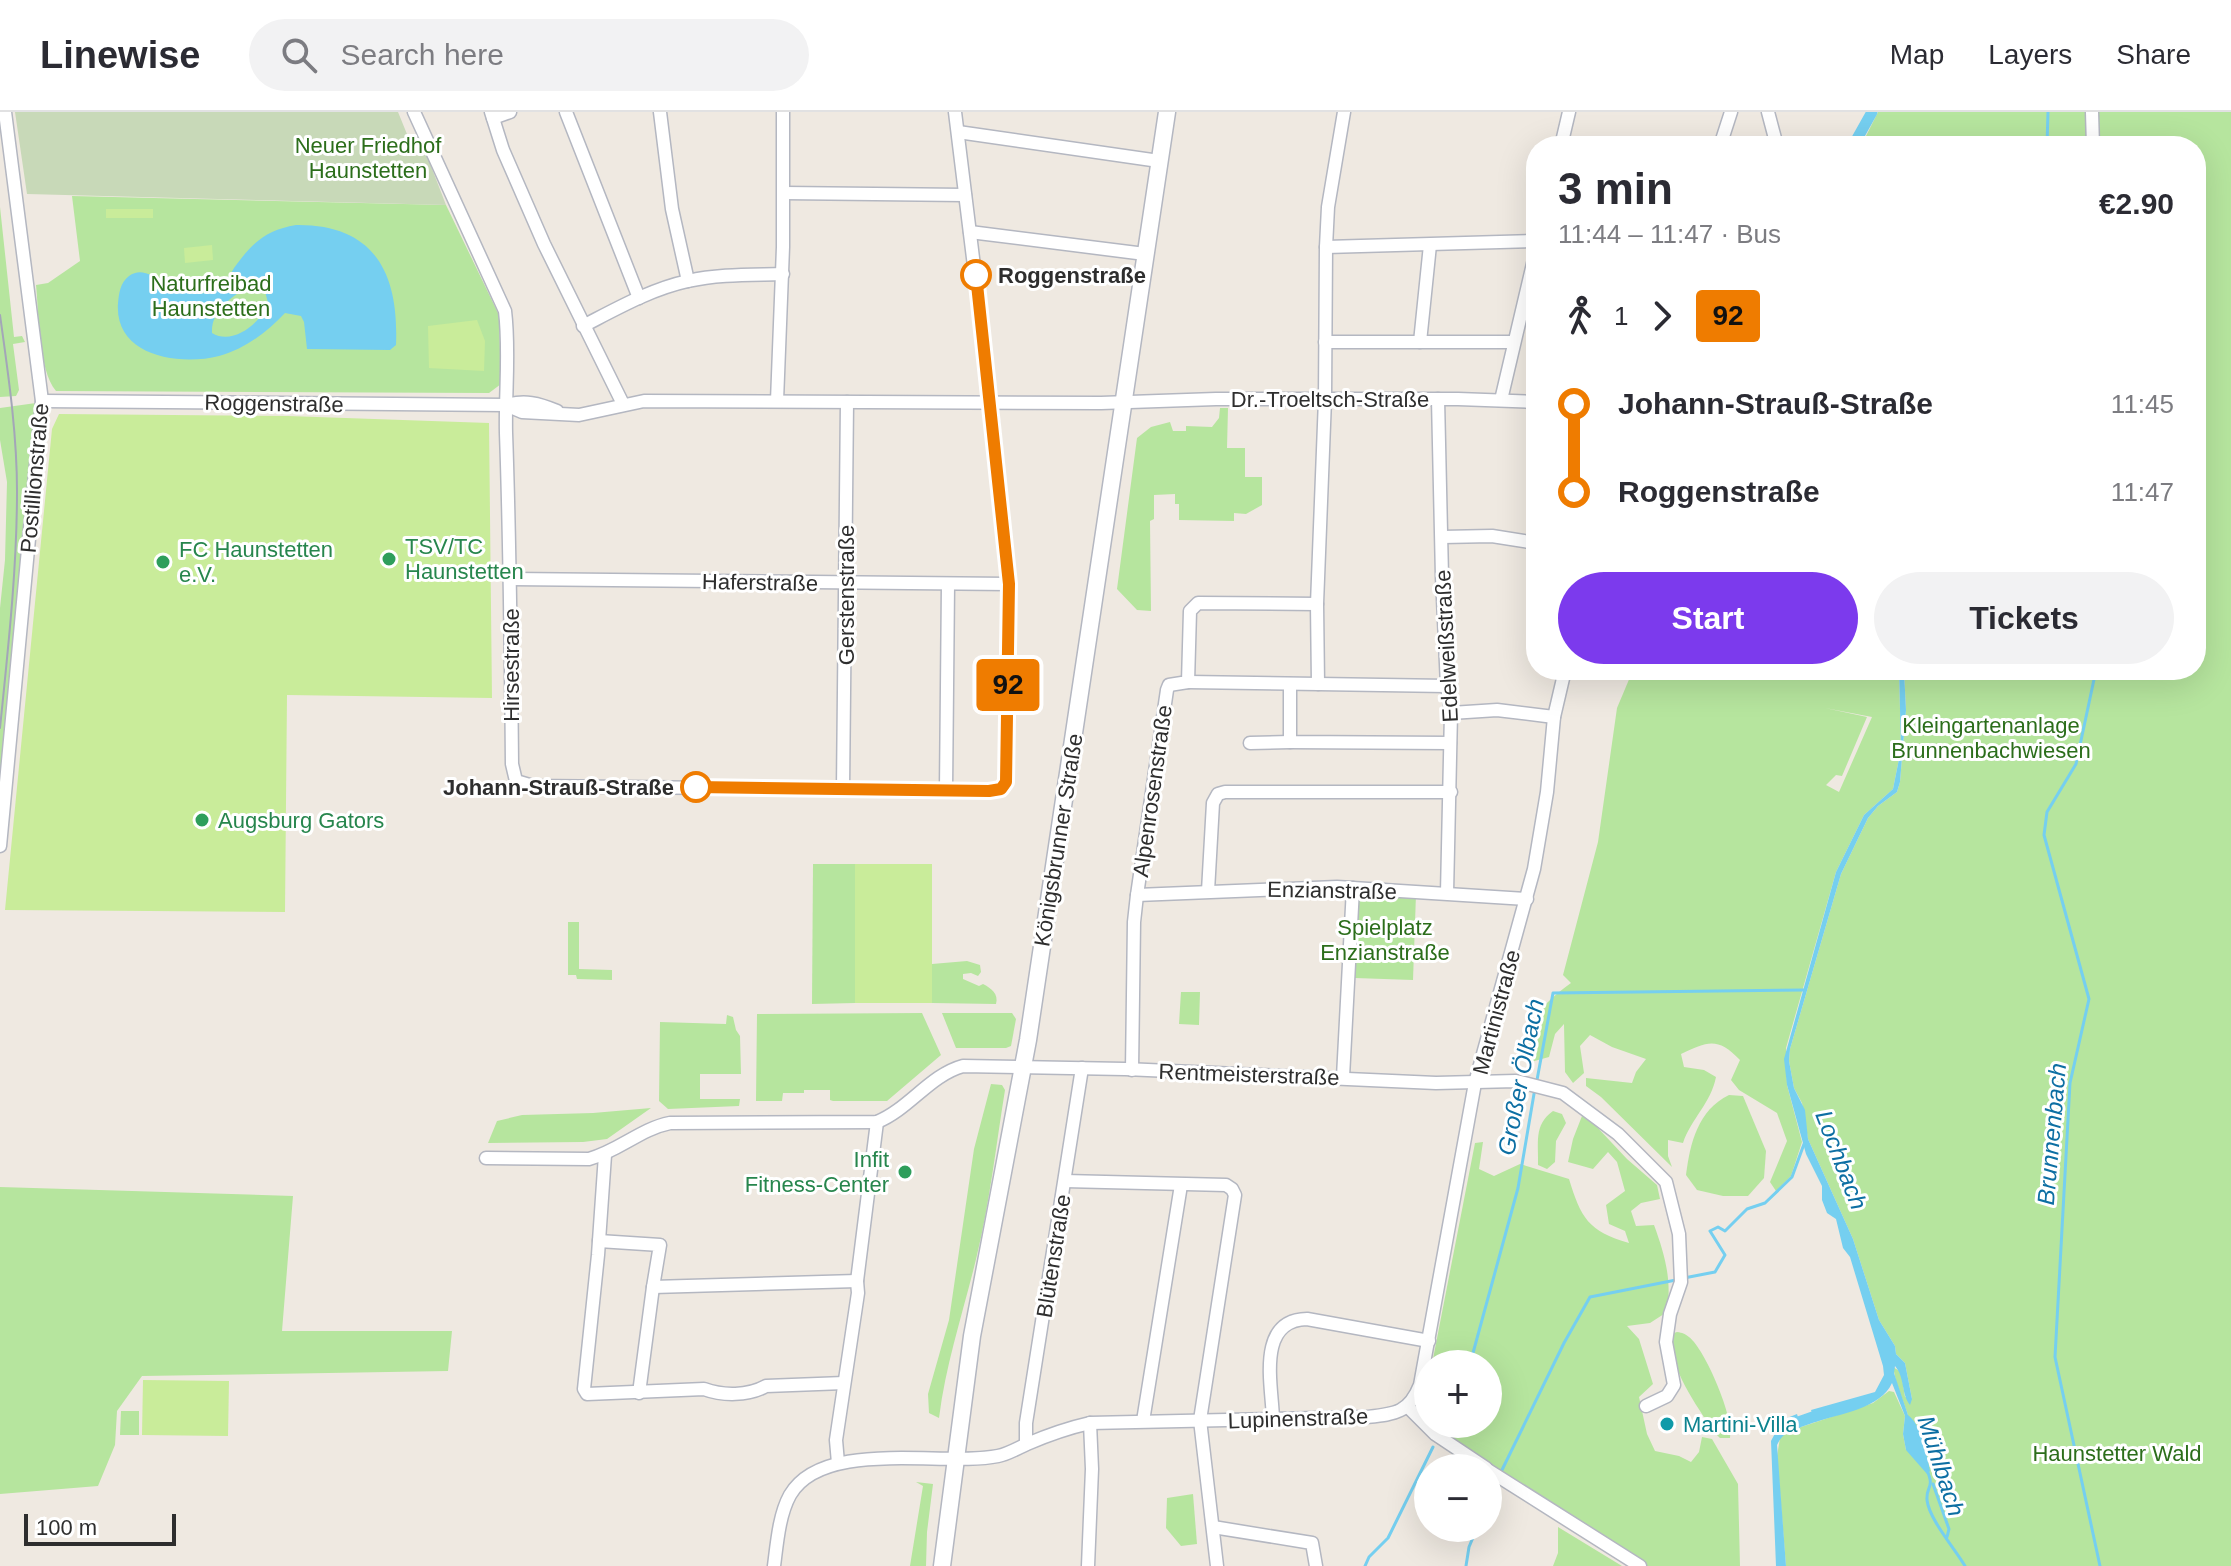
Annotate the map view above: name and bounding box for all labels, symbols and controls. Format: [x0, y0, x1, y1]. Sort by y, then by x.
search box [249, 19, 809, 91]
icon: search [277, 33, 321, 77]
text: Linewise [40, 34, 201, 76]
text: Search here [341, 38, 504, 71]
text: Map [1890, 39, 1944, 70]
text: Layers [1988, 39, 2072, 70]
text: Share [2116, 39, 2191, 70]
park label: Neuer Friedhof Haunstetten [295, 133, 442, 183]
text: 3 min [1558, 164, 1673, 213]
text: €2.90 [2099, 187, 2174, 220]
text: 11:44 – 11:47 · Bus [1558, 219, 1781, 249]
marker: Roggenstraße [961, 260, 991, 290]
place label: Roggenstraße [998, 263, 1146, 288]
park label: Naturfreibad Haunstetten [150, 271, 272, 321]
icon: walk [1558, 294, 1602, 338]
icon: forward [1640, 294, 1684, 338]
text: 92 [1712, 300, 1744, 331]
text: 1 [1614, 301, 1628, 331]
street label: Dr.-Troeltsch-Straße [1231, 387, 1429, 412]
text: Johann-Strauß-Straße [1618, 387, 1933, 420]
text: 11:45 [2111, 389, 2174, 419]
street label: Roggenstraße [204, 390, 344, 417]
street label: Postillionstraße [15, 402, 54, 554]
text: Roggenstraße [1618, 475, 1820, 508]
text: 11:47 [2111, 477, 2174, 507]
street label: Gerstenstraße [834, 525, 859, 665]
place label: TSV/TC Haunstetten [405, 534, 524, 584]
place label: FC Haunstetten e.V. [179, 537, 333, 587]
marker: TSV/TC Haunstetten [380, 550, 398, 568]
marker: FC Haunstetten e.V. [154, 553, 172, 571]
street label: Haferstraße [702, 569, 818, 596]
street label: Edelweißstraße [1430, 569, 1463, 723]
button: Start [1558, 572, 1858, 664]
button: Tickets [1874, 572, 2174, 664]
street label: Hirsestraße [499, 608, 524, 722]
line badge: 92 [972, 659, 1044, 711]
text: 92 [992, 669, 1024, 700]
street label: Alpenrosenstraße [1128, 703, 1177, 879]
park label: Kleingartenanlage Brunnenbachwiesen [1891, 713, 2091, 763]
street label: Königsbrunner Straße [1029, 732, 1088, 948]
marker: Johann-Strauß-Straße [681, 772, 711, 802]
place label: Johann-Strauß-Straße [443, 775, 674, 800]
place label: Augsburg Gators [218, 808, 384, 833]
marker: Augsburg Gators [193, 811, 211, 829]
street label: Enzianstraße [1267, 877, 1397, 904]
park label: Spielplatz Enzianstraße [1320, 915, 1450, 965]
street label: Martinistraße [1468, 947, 1525, 1077]
water label: Großer Ölbach [1492, 996, 1549, 1157]
street label: Rentmeisterstraße [1158, 1059, 1340, 1090]
water label: Brunnenbach [2032, 1062, 2071, 1206]
water label: Lochbach [1810, 1106, 1873, 1213]
place label: Infit Fitness-Center [745, 1147, 889, 1197]
marker: Infit Fitness-Center [896, 1163, 914, 1181]
street label: Blütenstraße [1031, 1193, 1076, 1320]
map controls [1414, 1350, 1502, 1542]
button: + [1414, 1350, 1502, 1438]
street label: Lupinenstraße [1227, 1404, 1369, 1433]
place label: Martini-Villa [1683, 1412, 1798, 1437]
water label: Mühlbach [1913, 1412, 1970, 1520]
marker: Martini-Villa [1658, 1415, 1676, 1433]
park label: Haunstetter Wald [2032, 1441, 2202, 1466]
button: − [1414, 1454, 1502, 1542]
scale bar [24, 1510, 176, 1546]
text: 100 m [36, 1515, 97, 1540]

